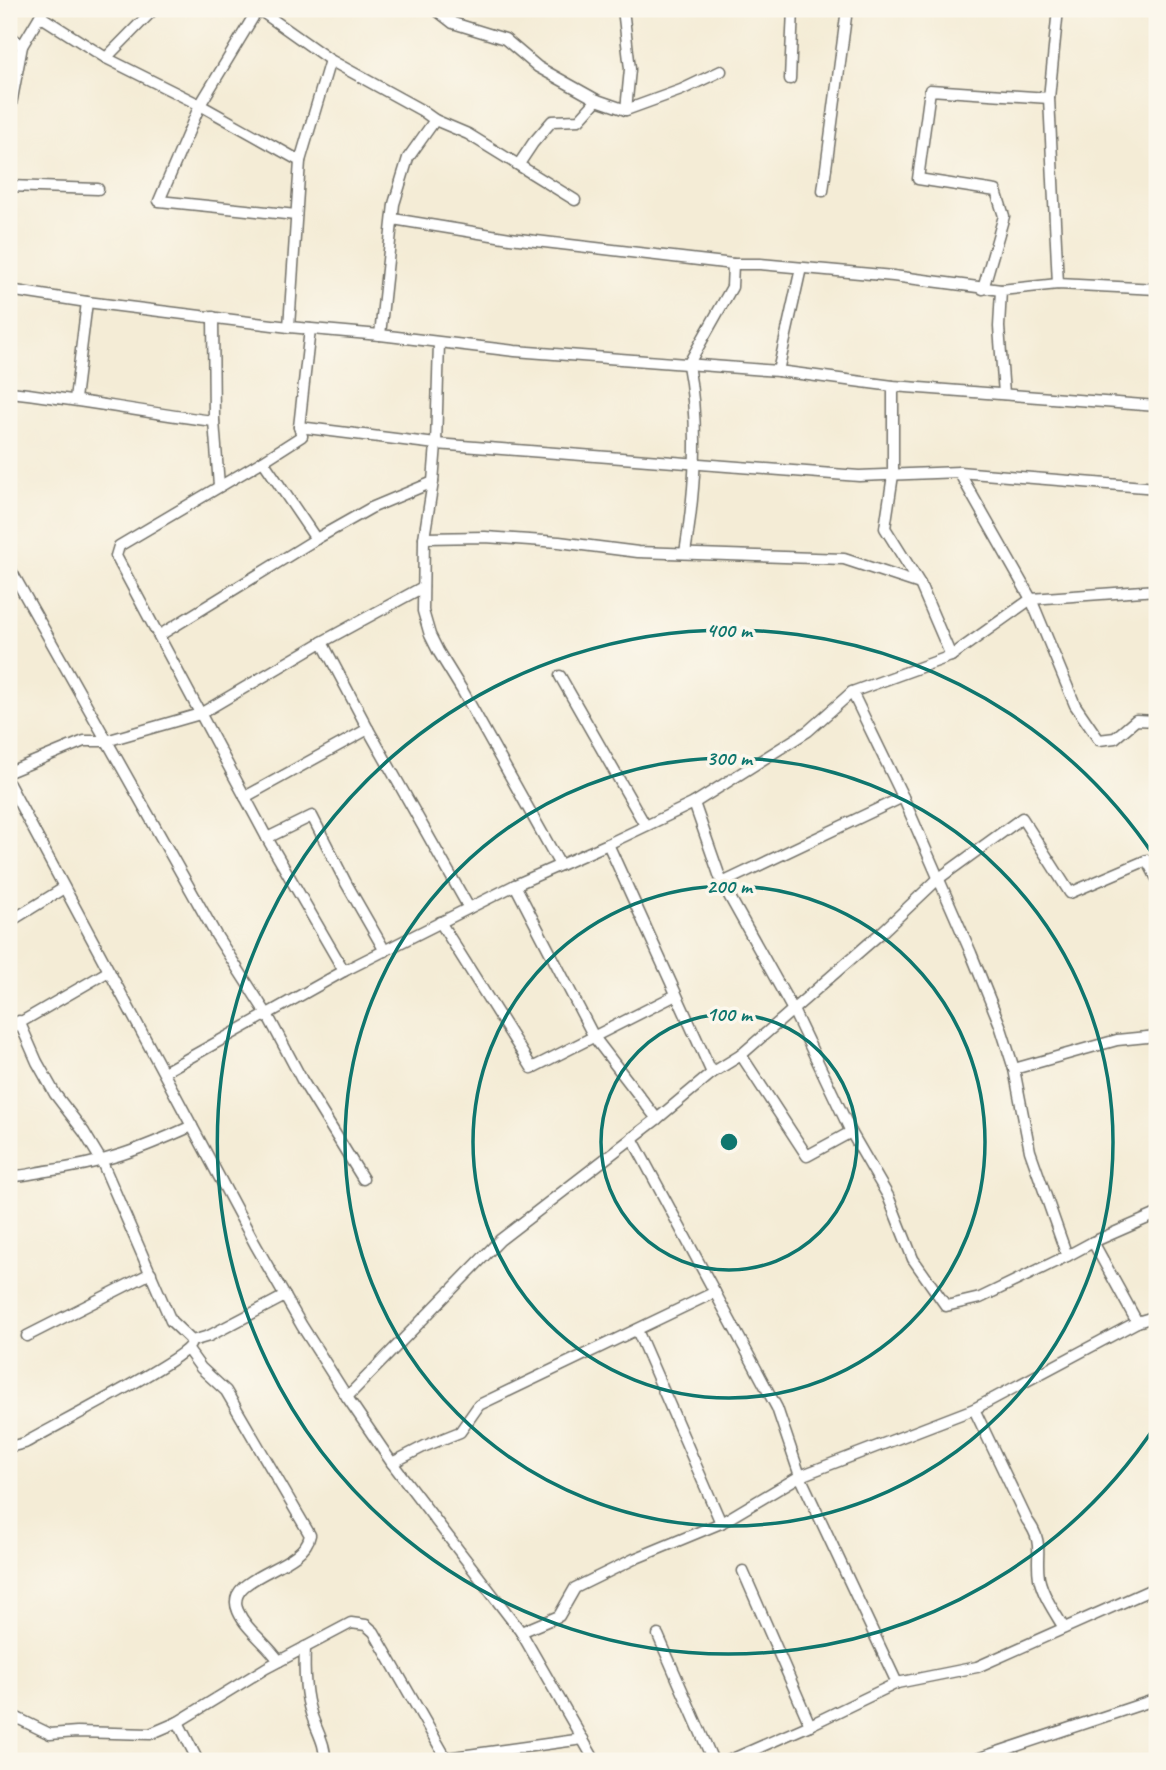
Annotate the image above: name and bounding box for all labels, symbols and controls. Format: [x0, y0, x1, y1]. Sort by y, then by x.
text: 400 m [706, 617, 754, 643]
text: 300 m [706, 745, 754, 771]
text: 200 m [706, 873, 754, 899]
text: 100 m [706, 1001, 754, 1027]
centre of rings [717, 1130, 741, 1154]

